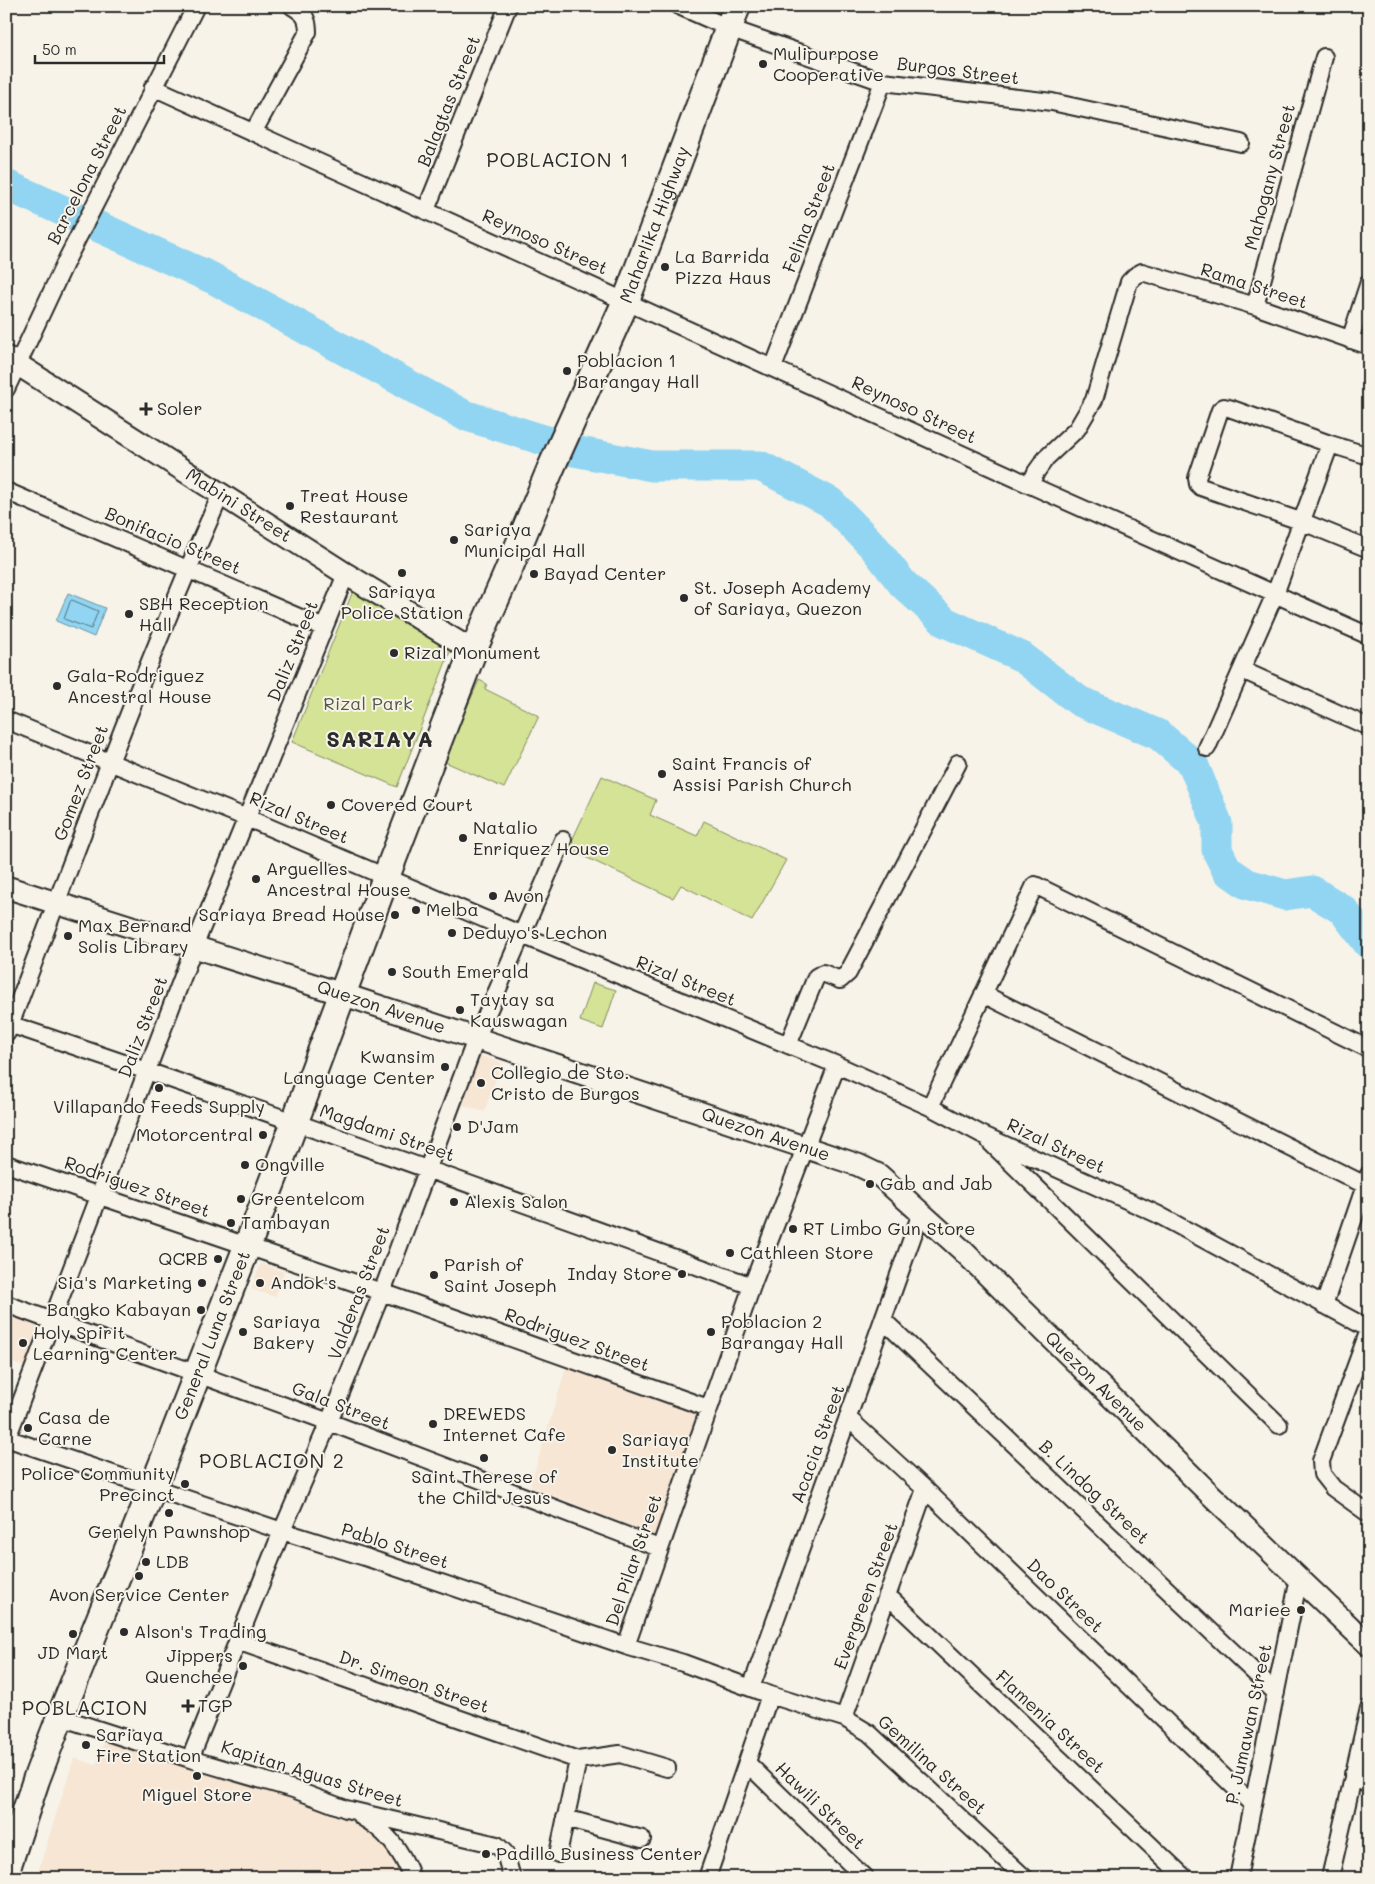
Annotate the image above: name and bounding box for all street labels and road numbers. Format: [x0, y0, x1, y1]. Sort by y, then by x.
street label: Balagtas Street [411, 31, 485, 170]
street label: Burgos Street [896, 51, 1021, 89]
street label: Barcelona Street [41, 101, 131, 248]
street label: Mahogany Street [1238, 101, 1300, 253]
street label: Maharlika Highway [613, 142, 694, 306]
street label: Felina Street [776, 159, 840, 276]
street label: Reynoso Street [479, 203, 612, 280]
street label: Rama Street [1198, 256, 1311, 314]
street label: Reynoso Street [848, 370, 981, 449]
street label: Mabini Street [182, 462, 297, 547]
street label: Bonifacio Street [102, 501, 245, 580]
street label: Daliz Street [261, 597, 323, 705]
street label: Gomez Street [47, 721, 113, 844]
street label: Rizal Street [246, 785, 353, 849]
street label: Rizal Street [633, 949, 740, 1011]
street label: Daliz Street [112, 973, 172, 1081]
street label: Quezon Avenue [314, 974, 449, 1039]
street label: Magdami Street [317, 1098, 458, 1166]
street label: Quezon Avenue [699, 1101, 833, 1166]
street label: Rizal Street [1003, 1112, 1109, 1178]
street label: Rodriguez Street [61, 1150, 213, 1222]
street label: Valderas Street [321, 1222, 395, 1363]
street label: General Luna Street [168, 1247, 255, 1423]
street label: Rodriguez Street [502, 1302, 653, 1376]
street label: Quezon Avenue [1040, 1325, 1153, 1436]
street label: Gala Street [289, 1375, 394, 1435]
street label: Acacia Street [784, 1381, 850, 1506]
street label: B. Lindog Street [1034, 1434, 1155, 1549]
street label: Del Pilar Street [599, 1490, 667, 1629]
street label: Pablo Street [338, 1516, 452, 1574]
street label: Evergreen Street [827, 1519, 903, 1673]
street label: Dao Street [1022, 1553, 1109, 1638]
street label: P. Jumawan Street [1219, 1641, 1277, 1806]
street label: Dr. Simeon Street [336, 1644, 493, 1718]
street label: Flamenia Street [991, 1664, 1110, 1778]
street label: Gemilina Street [873, 1709, 992, 1820]
street label: Kapitan Aguas Street [218, 1734, 406, 1812]
street label: Hawili Street [770, 1756, 871, 1854]

